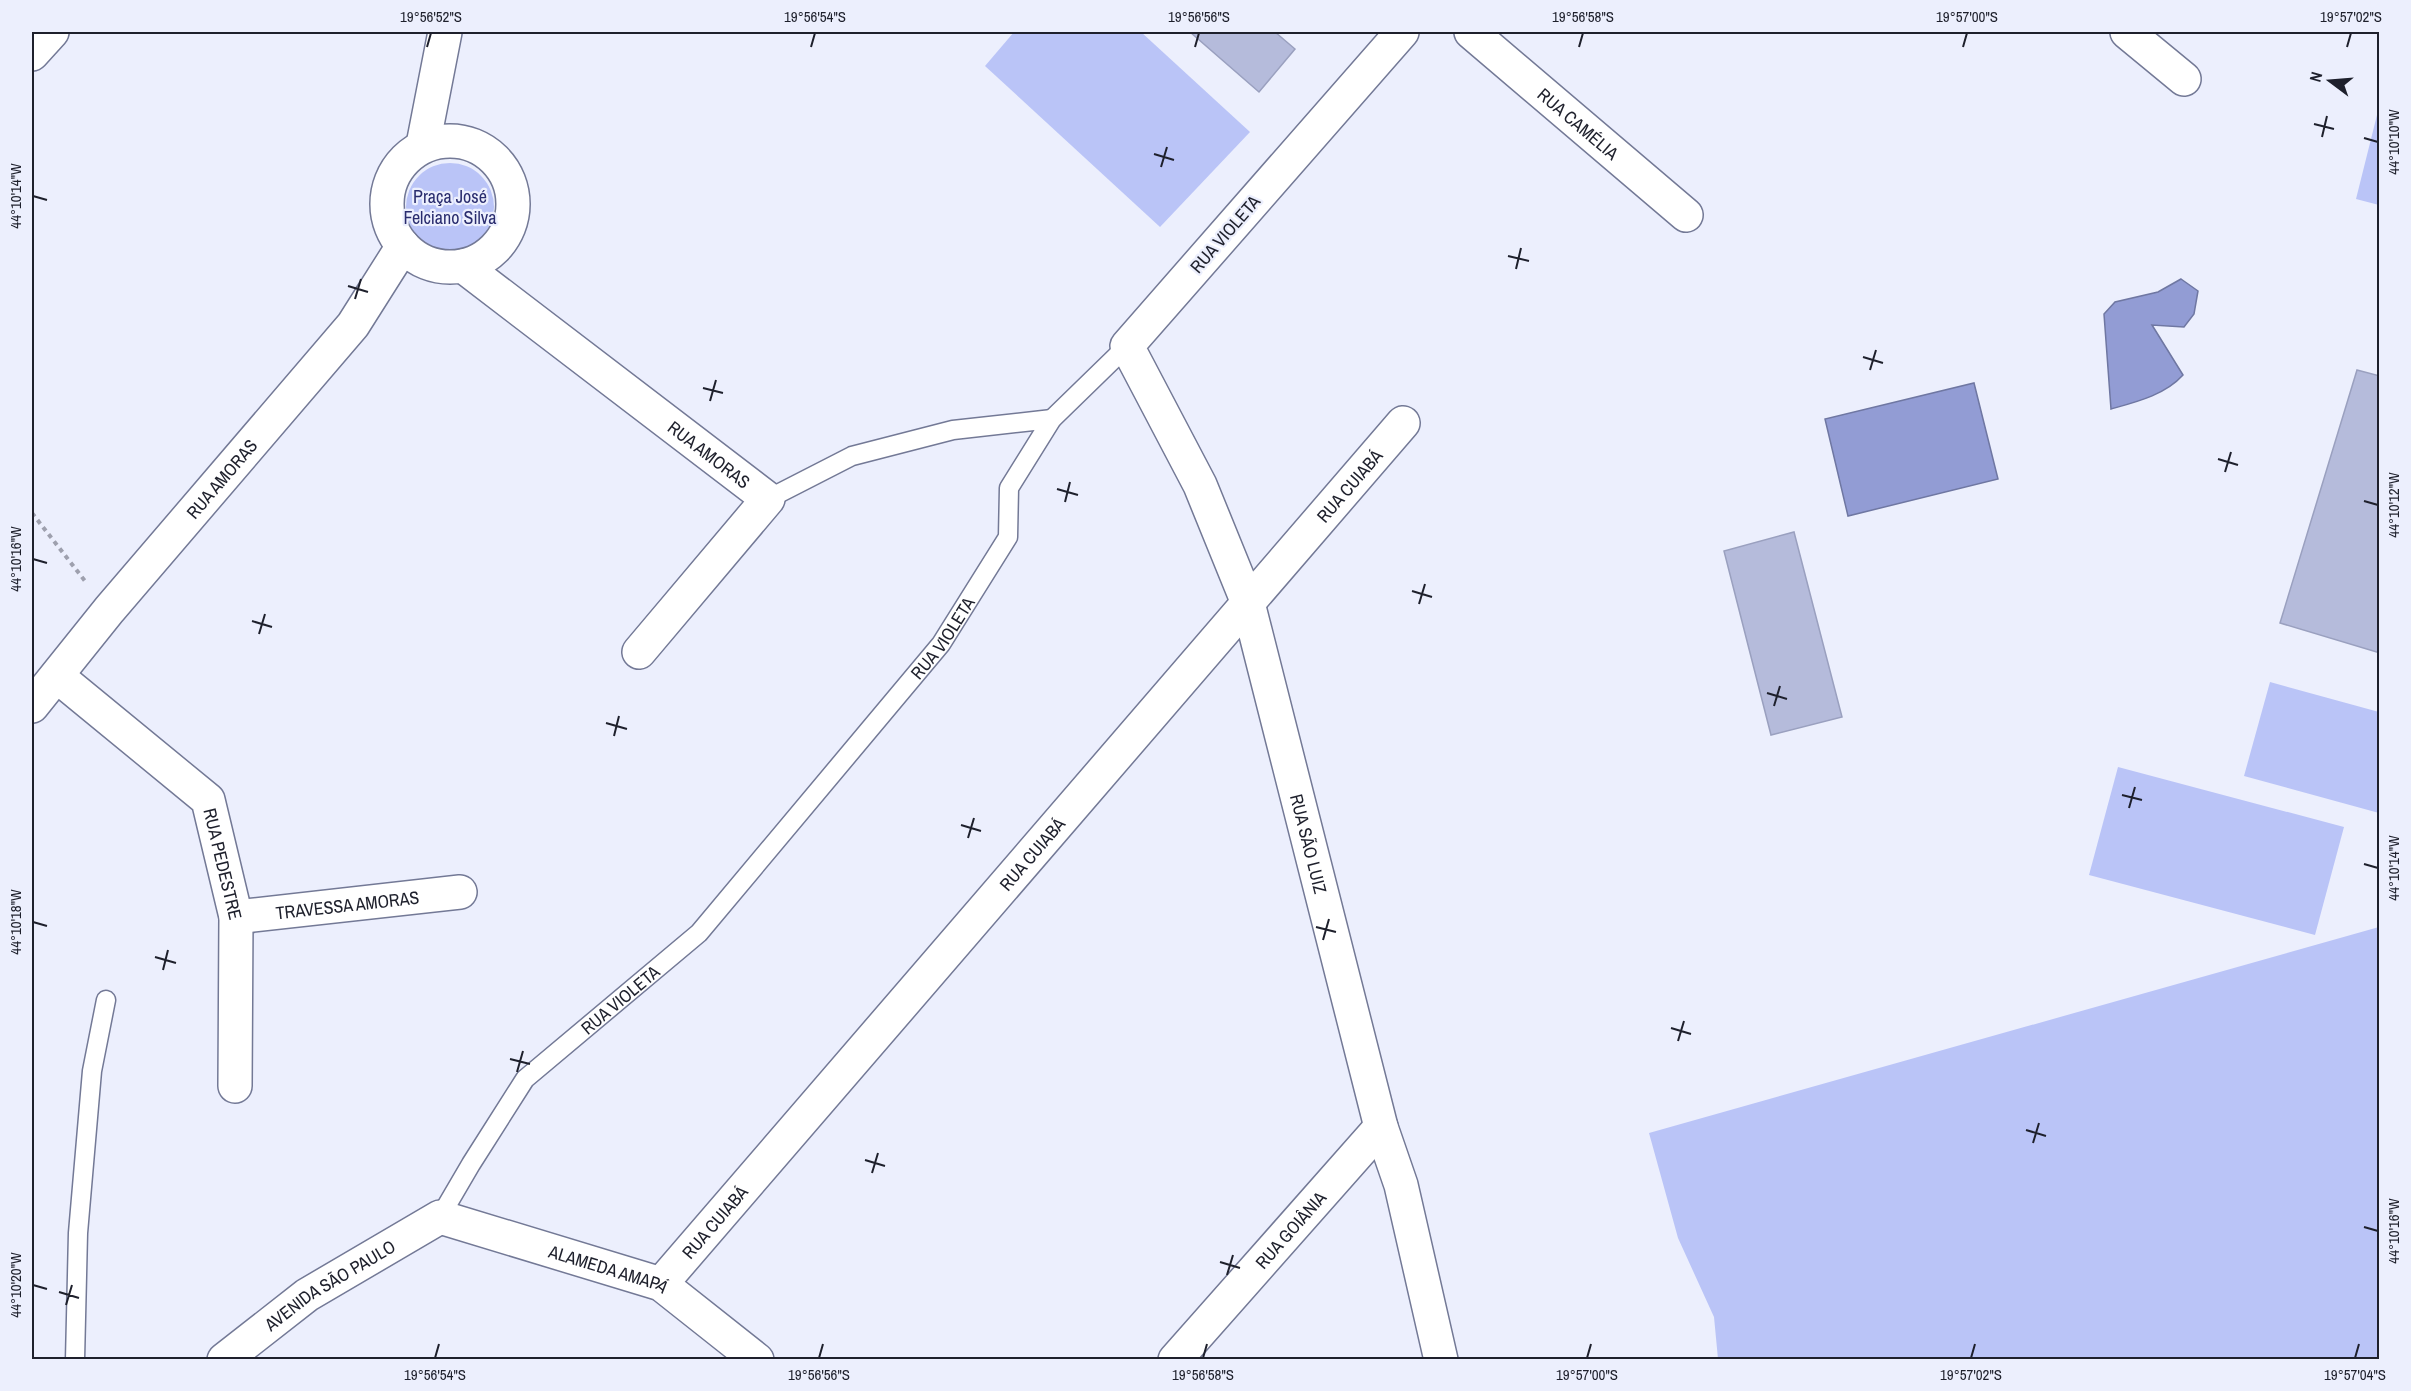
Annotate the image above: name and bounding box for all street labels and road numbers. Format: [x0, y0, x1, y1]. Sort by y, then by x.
street label: RUA CAMÉLIA [1532, 82, 1624, 165]
street label: RUA VIOLETA [1184, 190, 1266, 278]
street label: RUA AMORAS [663, 415, 756, 494]
street label: RUA AMORAS [180, 433, 263, 524]
street label: RUA CUIABÁ [1310, 443, 1388, 528]
street label: RUA VIOLETA [904, 592, 980, 684]
street label: RUA SÃO LUIZ [1284, 791, 1334, 896]
street label: RUA PEDESTRE [198, 805, 249, 922]
street label: RUA CUIABÁ [993, 812, 1071, 896]
street label: TRAVESSA AMORAS [274, 884, 421, 925]
street label: RUA VIOLETA [575, 959, 665, 1040]
street label: RUA CUIABÁ [676, 1180, 753, 1264]
street label: RUA GOIÂNIA [1249, 1185, 1332, 1274]
street label: AVENIDA SÃO PAULO [258, 1233, 400, 1337]
street label: ALAMEDA AMAPÁ [545, 1238, 675, 1298]

